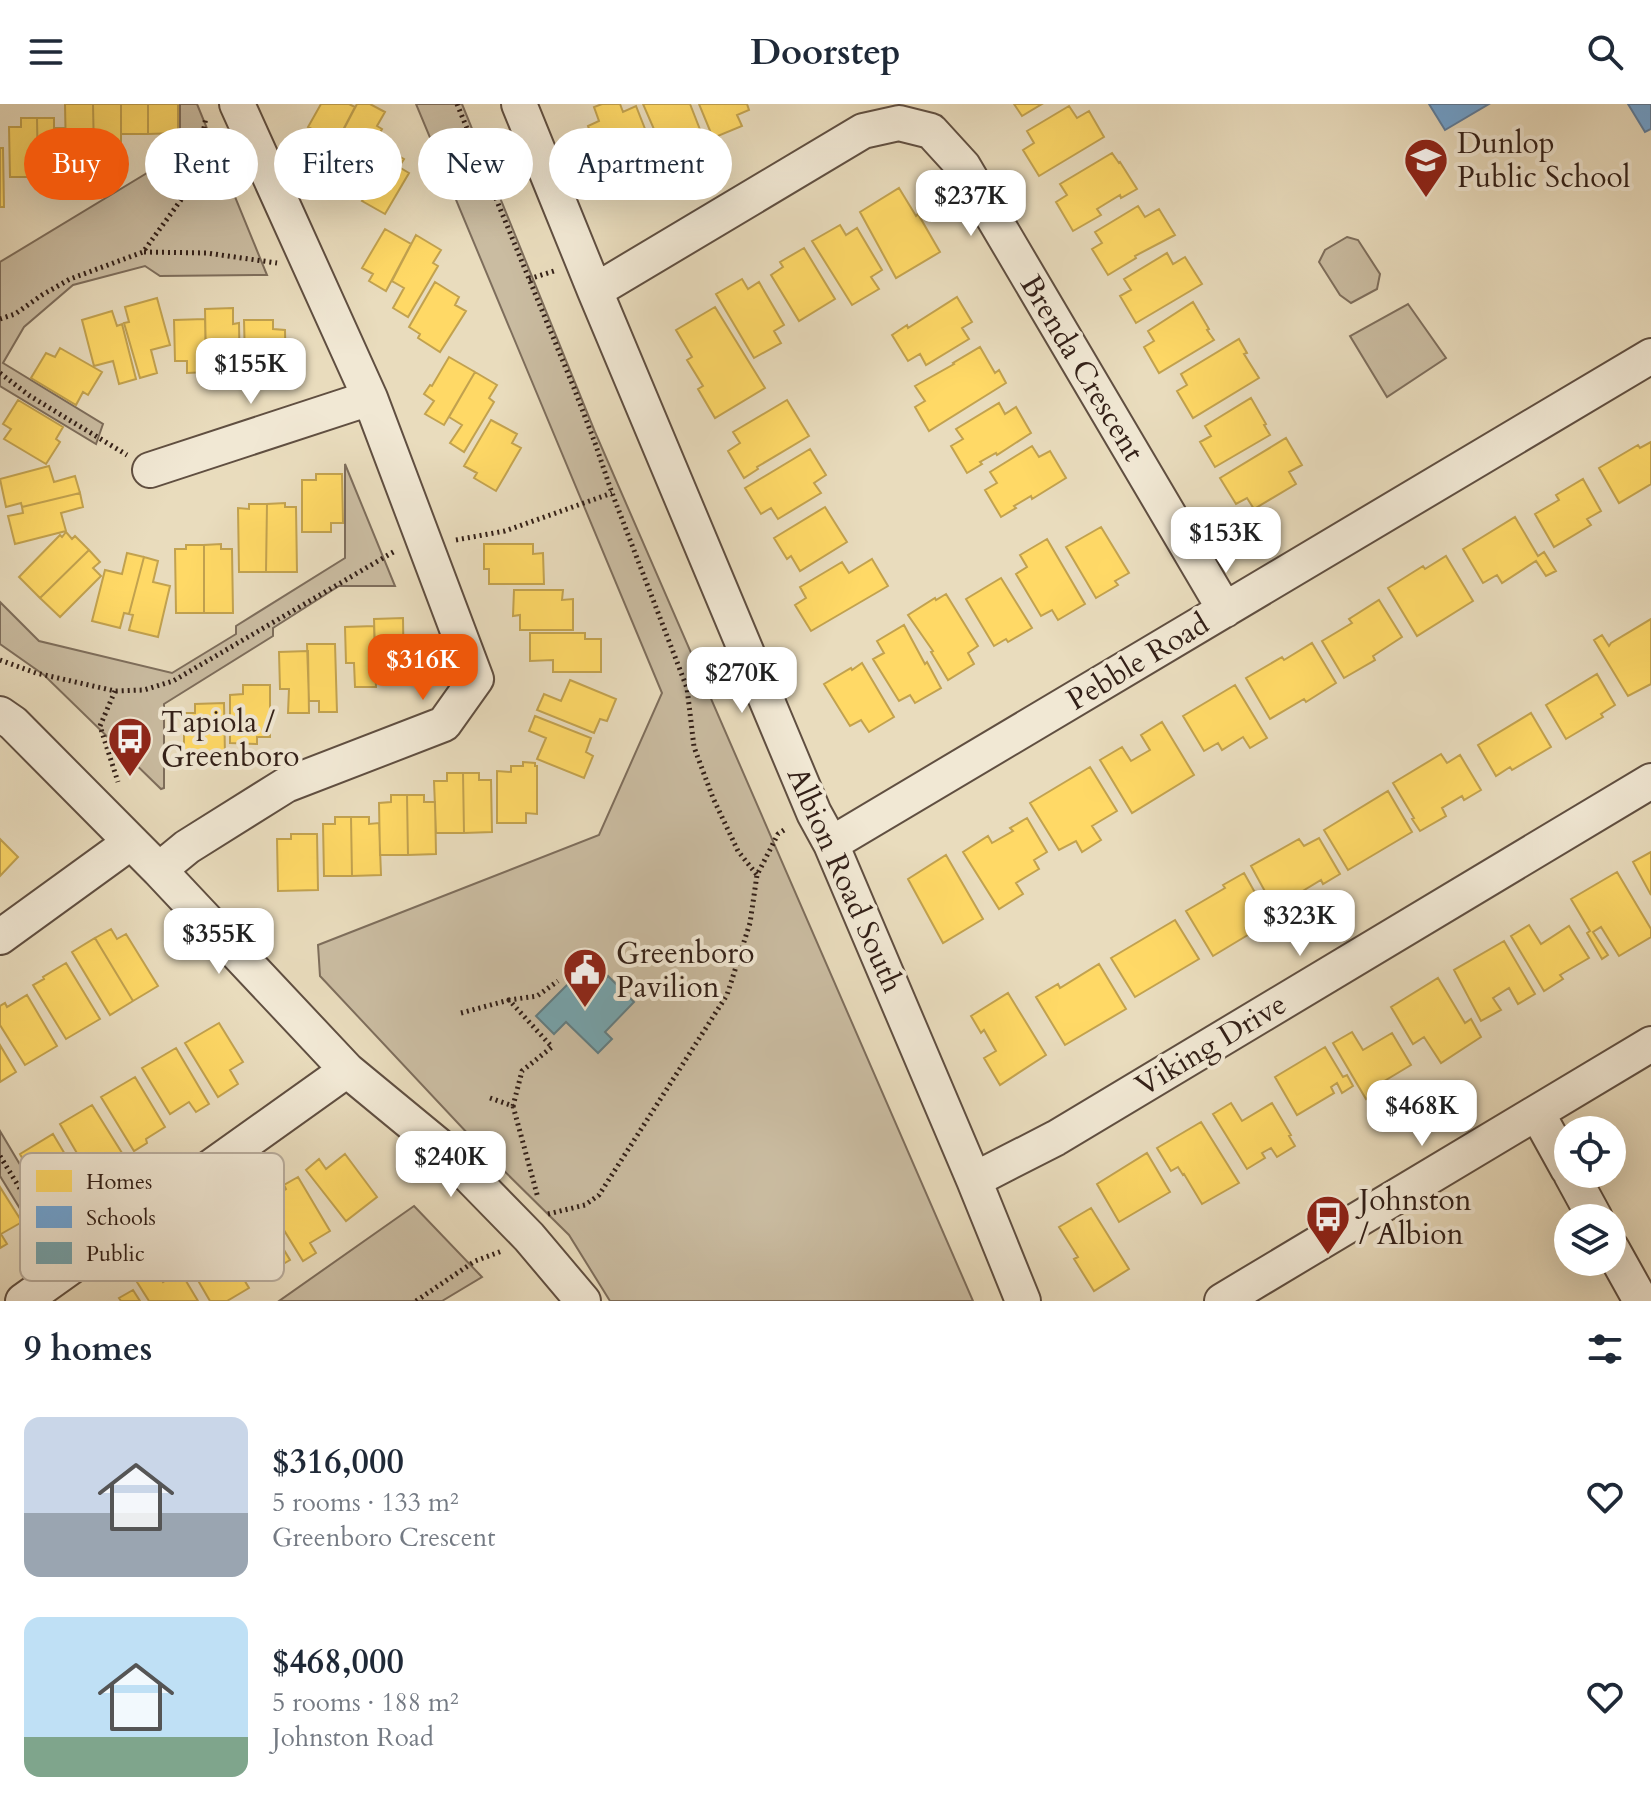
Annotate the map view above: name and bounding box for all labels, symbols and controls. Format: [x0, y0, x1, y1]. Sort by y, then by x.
text: Doorstep [750, 28, 901, 77]
icon: menu [24, 30, 68, 74]
icon: search [1583, 30, 1627, 74]
place label: Dunlop Public School [1457, 123, 1631, 198]
chip: Buy [24, 128, 129, 200]
chip: Rent [145, 128, 258, 200]
chip: Filters [274, 128, 402, 200]
chip: New [418, 128, 533, 200]
chip: Apartment [549, 128, 732, 200]
school or university icon: Dunlop Public School [1402, 136, 1450, 199]
pin: $237K [915, 170, 1027, 238]
text: $237K [934, 178, 1008, 213]
street label: Brenda Crescent [1010, 267, 1154, 469]
pin: $155K [195, 338, 307, 406]
text: $155K [214, 346, 288, 381]
pin: $153K [1170, 507, 1282, 575]
text: $153K [1189, 515, 1263, 550]
street label: Pebble Road [1059, 604, 1217, 720]
pin: $316K [367, 634, 479, 702]
text: $316K [386, 642, 460, 677]
pin: $270K [686, 647, 798, 715]
text: $270K [705, 655, 779, 690]
place label: Tapiola / Greenboro [161, 702, 299, 777]
bus stop icon: Tapiola / Greenboro [106, 715, 154, 778]
street label: Albion Road South [777, 761, 913, 1000]
pin: $323K [1244, 890, 1356, 958]
text: $323K [1263, 898, 1337, 933]
pin: $355K [163, 908, 275, 976]
text: $355K [182, 916, 256, 951]
place label: Greenboro Pavilion [616, 933, 754, 1008]
public building icon: Greenboro Pavilion [561, 946, 609, 1009]
street label: Viking Drive [1128, 984, 1294, 1106]
pin: $468K [1366, 1080, 1478, 1148]
text: $468K [1385, 1088, 1459, 1123]
map controls [1554, 1116, 1626, 1276]
button: locate [1554, 1116, 1626, 1188]
pin: $240K [395, 1131, 507, 1199]
text: $240K [414, 1139, 488, 1174]
legend [20, 1153, 284, 1281]
text: Homes [86, 1167, 152, 1197]
place label: Johnston / Albion [1355, 1180, 1472, 1255]
bus stop icon: Johnston / Albion [1304, 1193, 1352, 1256]
text: Schools [86, 1203, 156, 1233]
button: layers [1554, 1204, 1626, 1276]
text: Public [86, 1239, 145, 1269]
text: 9 homes [24, 1326, 152, 1372]
icon: filters [1583, 1327, 1627, 1371]
text: $316,000 [272, 1439, 404, 1485]
icon: home [88, 1449, 184, 1545]
icon: heart [1583, 1475, 1627, 1519]
text: 5 rooms · 133 m² [272, 1485, 459, 1520]
text: Greenboro Crescent [272, 1520, 496, 1555]
text: $468,000 [272, 1639, 404, 1685]
icon: home [88, 1649, 184, 1745]
icon: heart [1583, 1675, 1627, 1719]
text: 5 rooms · 188 m² [272, 1685, 459, 1720]
text: Johnston Road [272, 1720, 434, 1755]

